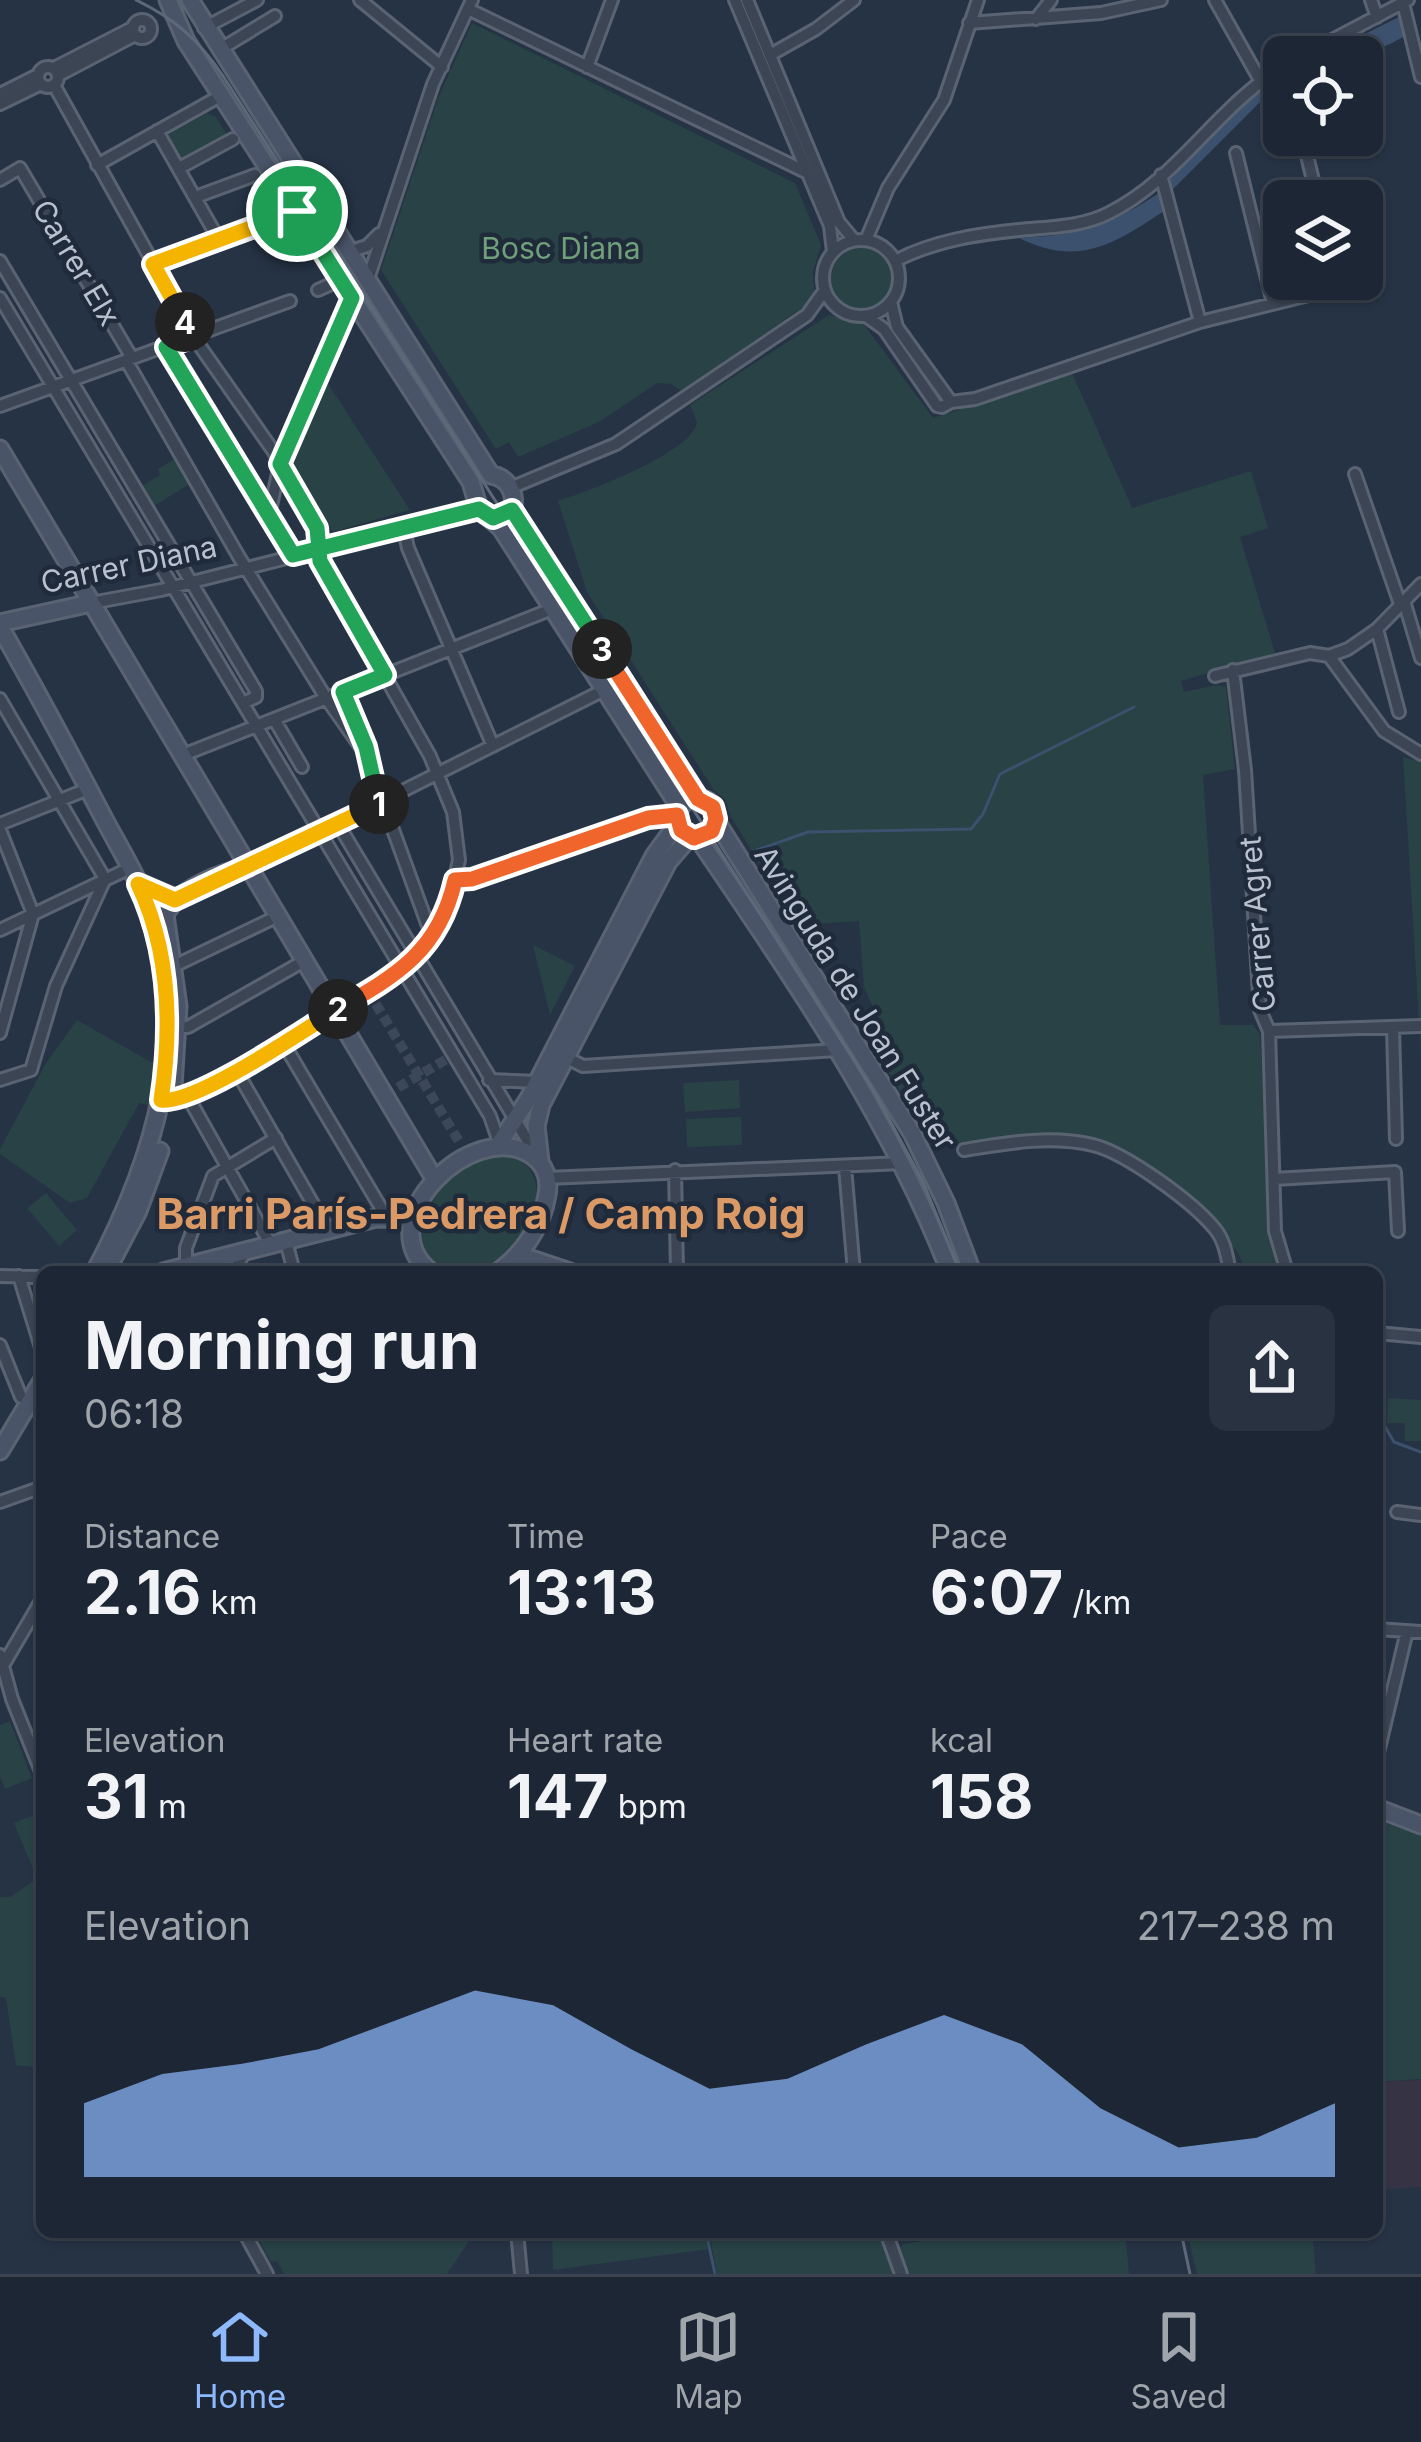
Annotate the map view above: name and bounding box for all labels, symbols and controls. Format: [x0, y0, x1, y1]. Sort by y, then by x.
map controls [1263, 36, 1383, 300]
button: locate [1263, 36, 1383, 156]
pin [246, 160, 348, 262]
icon: arrive [264, 178, 330, 244]
button: layers [1263, 180, 1383, 300]
street label: Carrer Elx [25, 193, 128, 332]
park label: Bosc Diana [481, 230, 641, 266]
pin: 4 [155, 292, 215, 352]
text: 4 [174, 302, 196, 342]
street label: Carrer Diana [38, 528, 220, 600]
pin: 3 [572, 619, 632, 679]
text: 3 [591, 629, 613, 669]
pin: 1 [349, 774, 409, 834]
text: 1 [372, 784, 386, 824]
street label: Carrer Agret [1231, 835, 1283, 1013]
street label: Avinguda de Joan Fuster [747, 839, 964, 1156]
pin: 2 [308, 979, 368, 1039]
text: 2 [328, 989, 348, 1029]
district label: Barri París-Pedrera / Camp Roig [157, 1188, 805, 1239]
text: Morning run [84, 1305, 480, 1385]
button: share [1209, 1305, 1335, 1431]
text: 06:18 [84, 1390, 184, 1437]
text: Distance [84, 1516, 220, 1556]
text: Time [507, 1516, 584, 1556]
text: Pace [930, 1516, 1008, 1556]
text: 2.16 [84, 1556, 201, 1628]
text: 13:13 [507, 1556, 656, 1628]
text: 6:07 [930, 1556, 1063, 1628]
text: km [201, 1582, 258, 1622]
text: /km [1063, 1582, 1131, 1622]
text: Elevation [84, 1720, 225, 1760]
text: Heart rate [507, 1720, 663, 1760]
text: kcal [930, 1720, 993, 1760]
text: 31 [84, 1760, 149, 1832]
text: 147 [507, 1760, 608, 1832]
text: 158 [930, 1760, 1033, 1832]
text: m [149, 1786, 187, 1826]
text: bpm [608, 1786, 687, 1826]
text: Elevation [84, 1902, 251, 1949]
text: 217–238 m [1137, 1902, 1335, 1949]
tab: Home [194, 2304, 286, 2416]
tab: Map [674, 2304, 743, 2416]
tab: Saved [1131, 2304, 1227, 2416]

